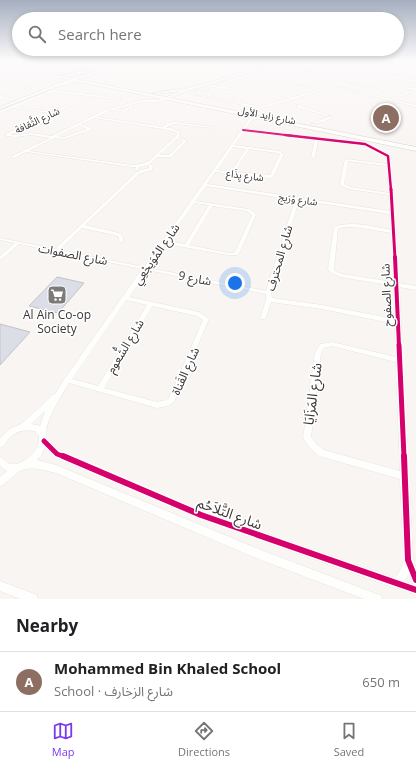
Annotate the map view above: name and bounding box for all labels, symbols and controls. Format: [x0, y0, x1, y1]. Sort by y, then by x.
search box [12, 12, 404, 56]
icon: search [26, 23, 48, 45]
text: Search here [58, 24, 142, 44]
street label: شارع الثَّقافة [12, 103, 62, 137]
street label: شارع زايد الأول [237, 103, 297, 128]
pin: A [373, 103, 399, 133]
street label: شارع يِذَاع [225, 166, 265, 185]
street label: شارع وْرَيج [277, 189, 319, 210]
street label: شارع المُوَيجْعِي [129, 220, 185, 289]
street label: شارع المحترف [261, 223, 297, 293]
street label: شارع الصفوات [37, 239, 109, 270]
street label: شارع الصفوح [376, 263, 397, 327]
street label: شارع 9 [177, 266, 213, 291]
your location [225, 273, 245, 293]
supermarket icon: Al Ain Co-op Society [46, 284, 68, 306]
place label: Al Ain Co-op Society [23, 306, 91, 337]
street label: شارع الشُّعوم [101, 315, 149, 377]
street label: شارع القَناة [167, 344, 204, 398]
street label: شارع المَزَايَا [298, 362, 328, 427]
street label: شارع التَّلاَحُم [194, 493, 265, 535]
text: Nearby [16, 614, 78, 637]
text: Mohammed Bin Khaled School [54, 658, 281, 678]
text: A [25, 673, 33, 691]
text: 650 m [362, 673, 400, 691]
text: School · شارع الزخارف [54, 682, 173, 700]
tab: Map [52, 720, 75, 759]
tab: Directions [178, 720, 230, 759]
tab: Saved [334, 720, 364, 759]

